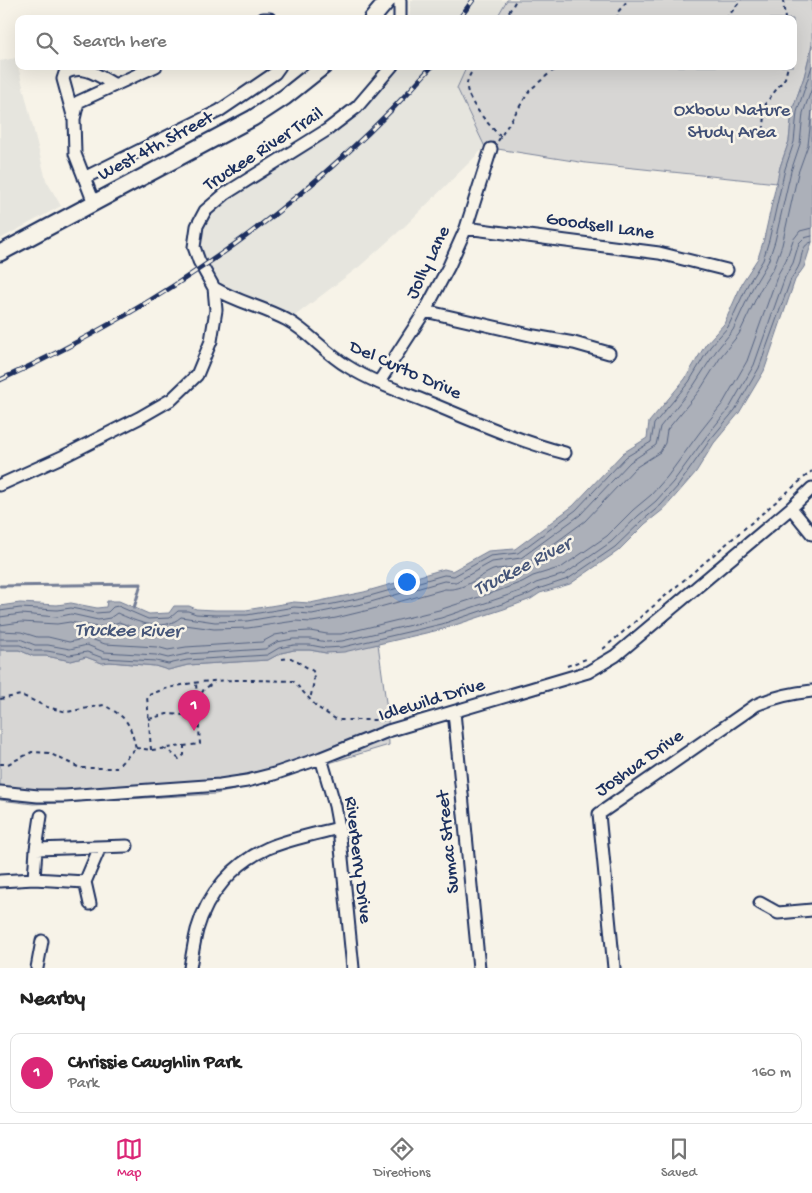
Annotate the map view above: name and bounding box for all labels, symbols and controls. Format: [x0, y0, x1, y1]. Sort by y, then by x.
search box [15, 15, 797, 70]
icon: search [33, 29, 61, 57]
text: Search here [73, 31, 167, 54]
park label: Oxbow Nature Study Area [674, 100, 791, 145]
street label: Truckee River Trail [199, 103, 328, 198]
street label: West 4th Street [94, 106, 220, 187]
street label: Goodsell Lane [544, 208, 656, 246]
street label: Jolly Lane [401, 223, 457, 303]
street label: Del Curto Drive [344, 335, 465, 406]
water label: Truckee River [470, 532, 579, 602]
your location [394, 569, 420, 595]
water label: Truckee River [75, 620, 185, 644]
street label: Idlewild Drive [376, 674, 488, 728]
pin: 1 [178, 690, 210, 731]
street label: Joshua Drive [591, 725, 689, 803]
street label: Sumac Street [432, 787, 466, 895]
street label: Riverberry Drive [338, 795, 376, 925]
text: Nearby [20, 988, 85, 1013]
text: Chrissie Caughlin Park [68, 1052, 241, 1075]
text: 1 [34, 1064, 40, 1083]
text: 160 m [752, 1064, 791, 1083]
text: Park [68, 1075, 99, 1094]
tab: Map [115, 1135, 143, 1182]
tab: Directions [374, 1135, 431, 1182]
tab: Saved [661, 1135, 697, 1182]

